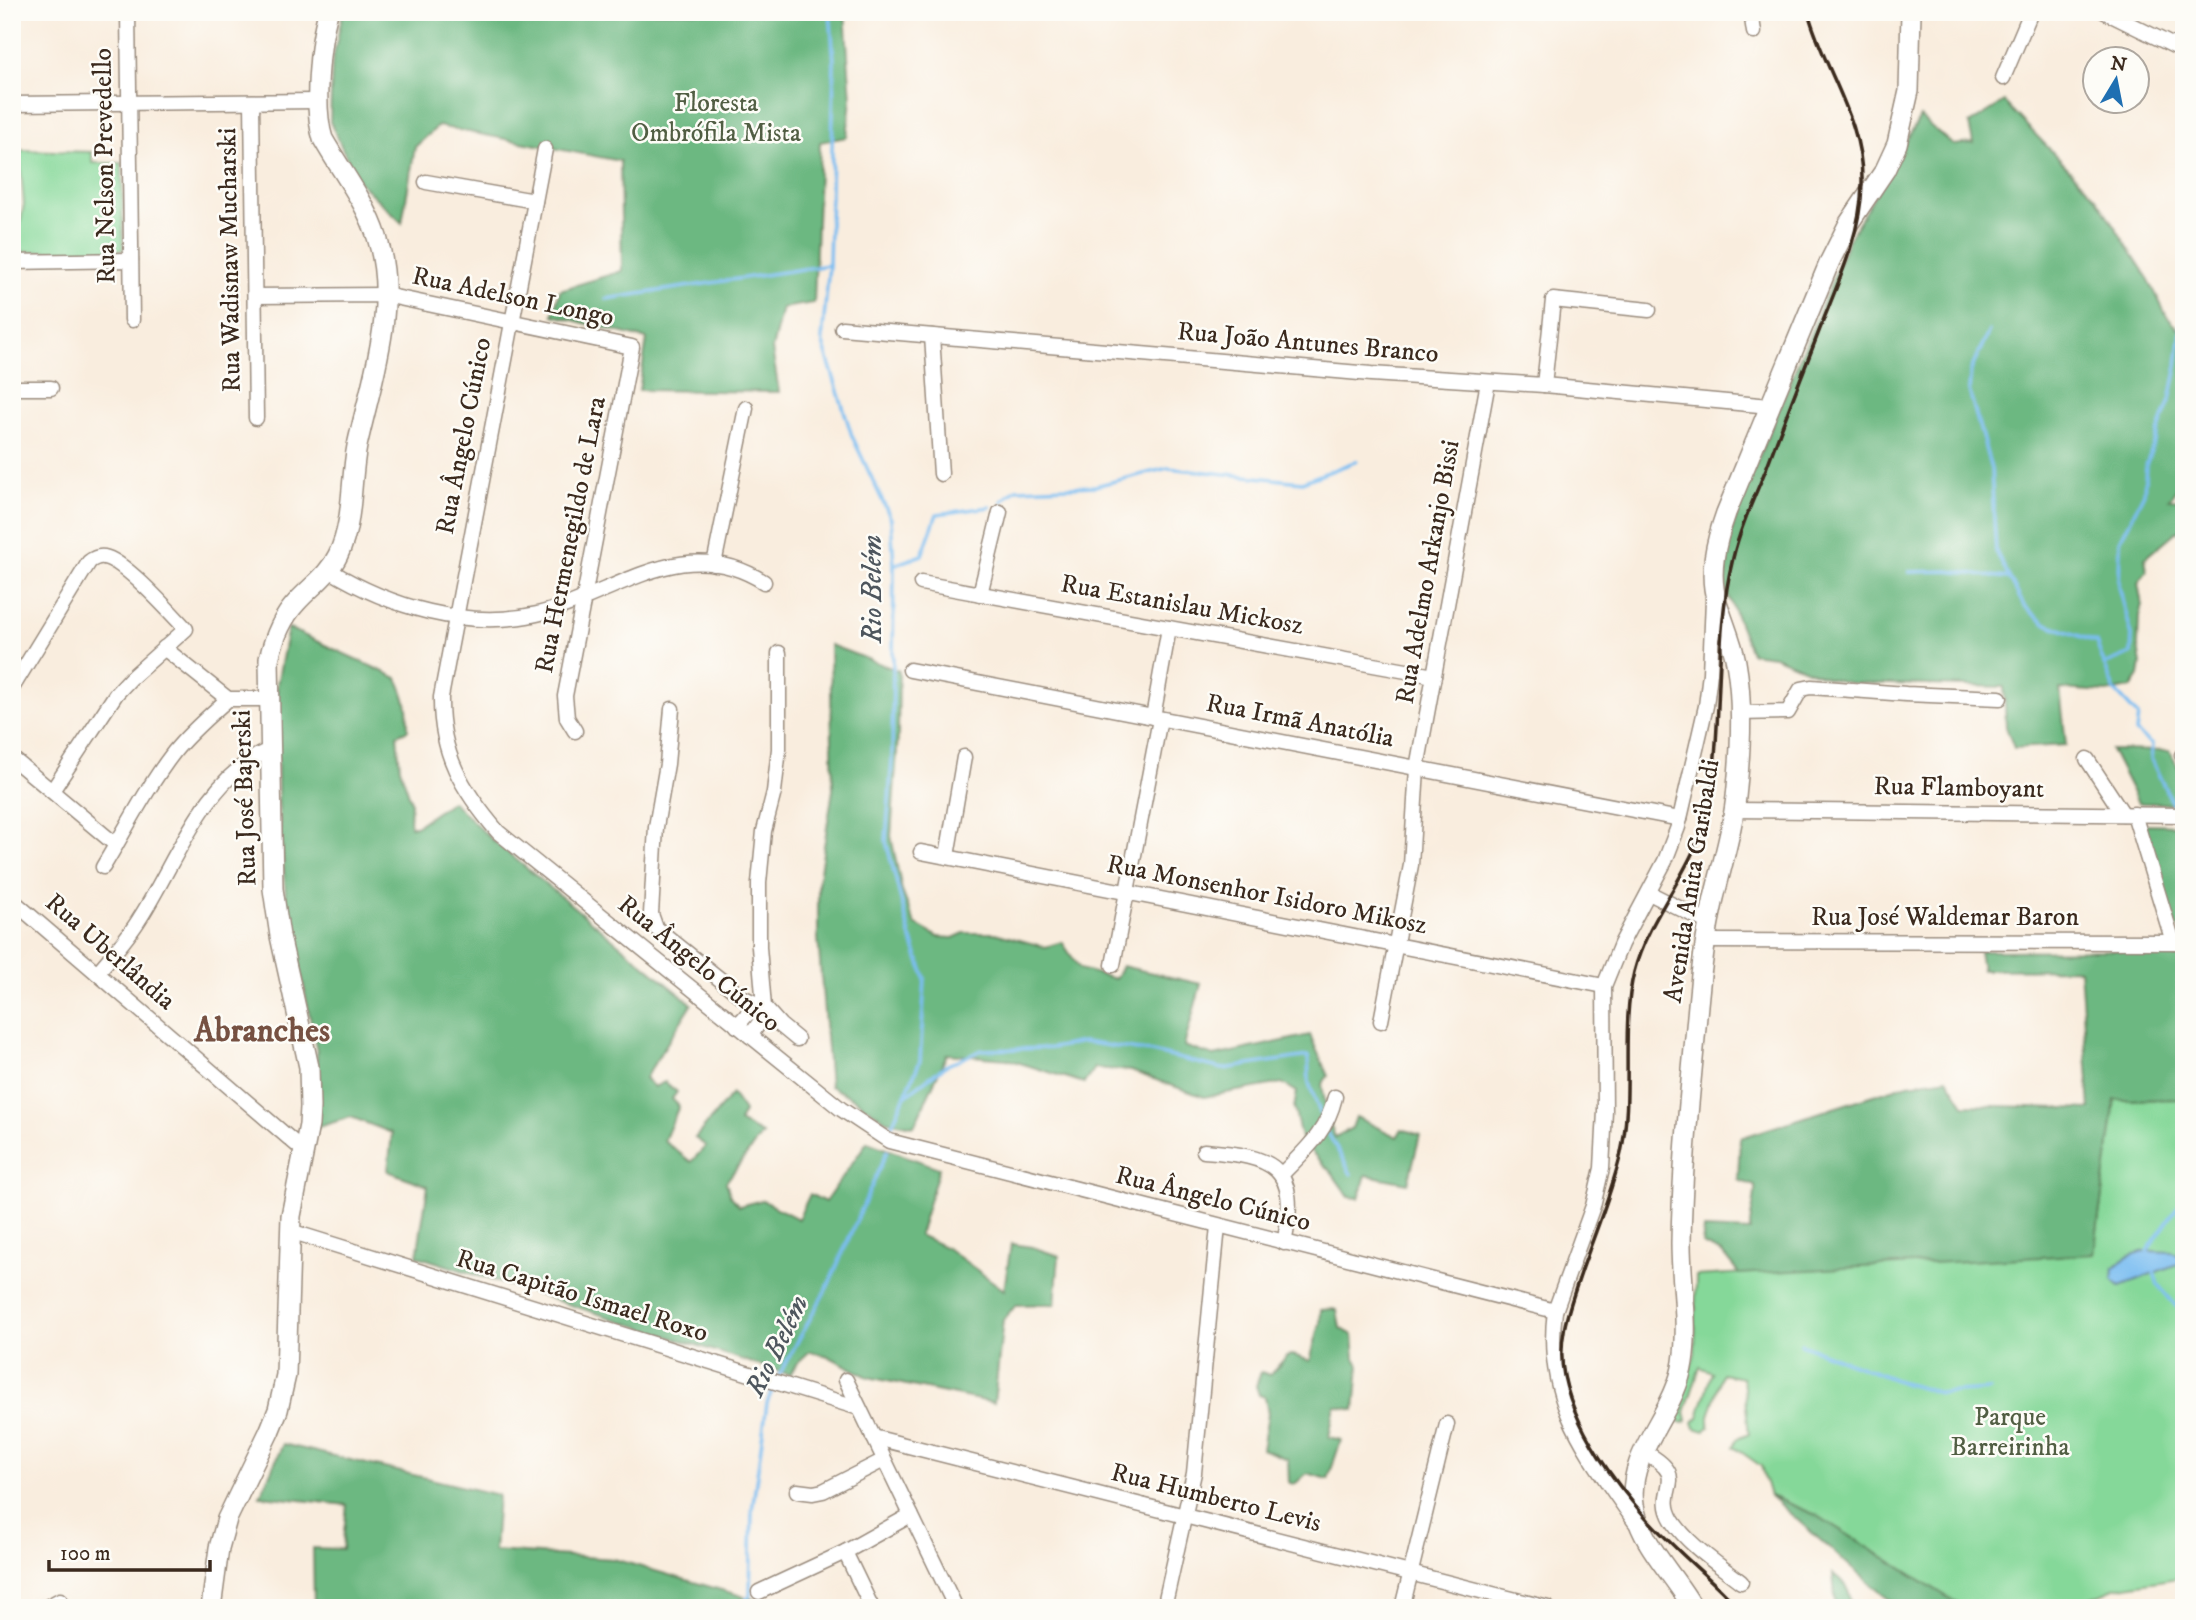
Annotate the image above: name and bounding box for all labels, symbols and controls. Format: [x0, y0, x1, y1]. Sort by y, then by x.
north arrow [2080, 46, 2150, 116]
street label: Rua Nelson Prevedello [86, 48, 124, 284]
text: N [2109, 52, 2129, 77]
park label: Floresta Ombrófila Mista [631, 87, 801, 150]
street label: Rua Wadisnaw Mucharski [211, 127, 249, 393]
street label: Rua Adelson Longo [409, 260, 617, 334]
street label: Rua João Antunes Branco [1176, 315, 1440, 371]
street label: Rua Ângelo Cúnico [428, 335, 499, 537]
street label: Rua Hermenegildo de Lara [528, 394, 614, 676]
street label: Rua Adelmo Arkanjo Bissi [1389, 437, 1467, 707]
water label: Rio Belém [855, 535, 890, 644]
street label: Rua Estanislau Mickosz [1058, 567, 1306, 643]
street label: Rua Irmã Anatólia [1203, 687, 1397, 755]
street label: Rua José Bajerski [225, 709, 265, 887]
street label: Avenida Anita Garibaldi [1656, 757, 1728, 1005]
street label: Rua Flamboyant [1873, 770, 2045, 806]
street label: Rua Monsenhor Isidoro Mikosz [1104, 848, 1430, 942]
street label: Rua Uberlândia [38, 886, 182, 1018]
street label: Rua Ângelo Cúnico [611, 887, 788, 1040]
street label: Rua José Waldemar Baron [1811, 901, 2079, 934]
district label: Abranches [193, 1011, 330, 1052]
street label: Rua Ângelo Cúnico [1112, 1158, 1314, 1239]
street label: Rua Capitão Ismael Roxo [452, 1242, 712, 1350]
water label: Rio Belém [737, 1290, 817, 1403]
park label: Parque Barreirinha [1951, 1401, 2069, 1464]
street label: Rua Humberto Levis [1108, 1456, 1324, 1540]
scale bar [49, 1529, 210, 1573]
text: 100 m [60, 1541, 111, 1567]

